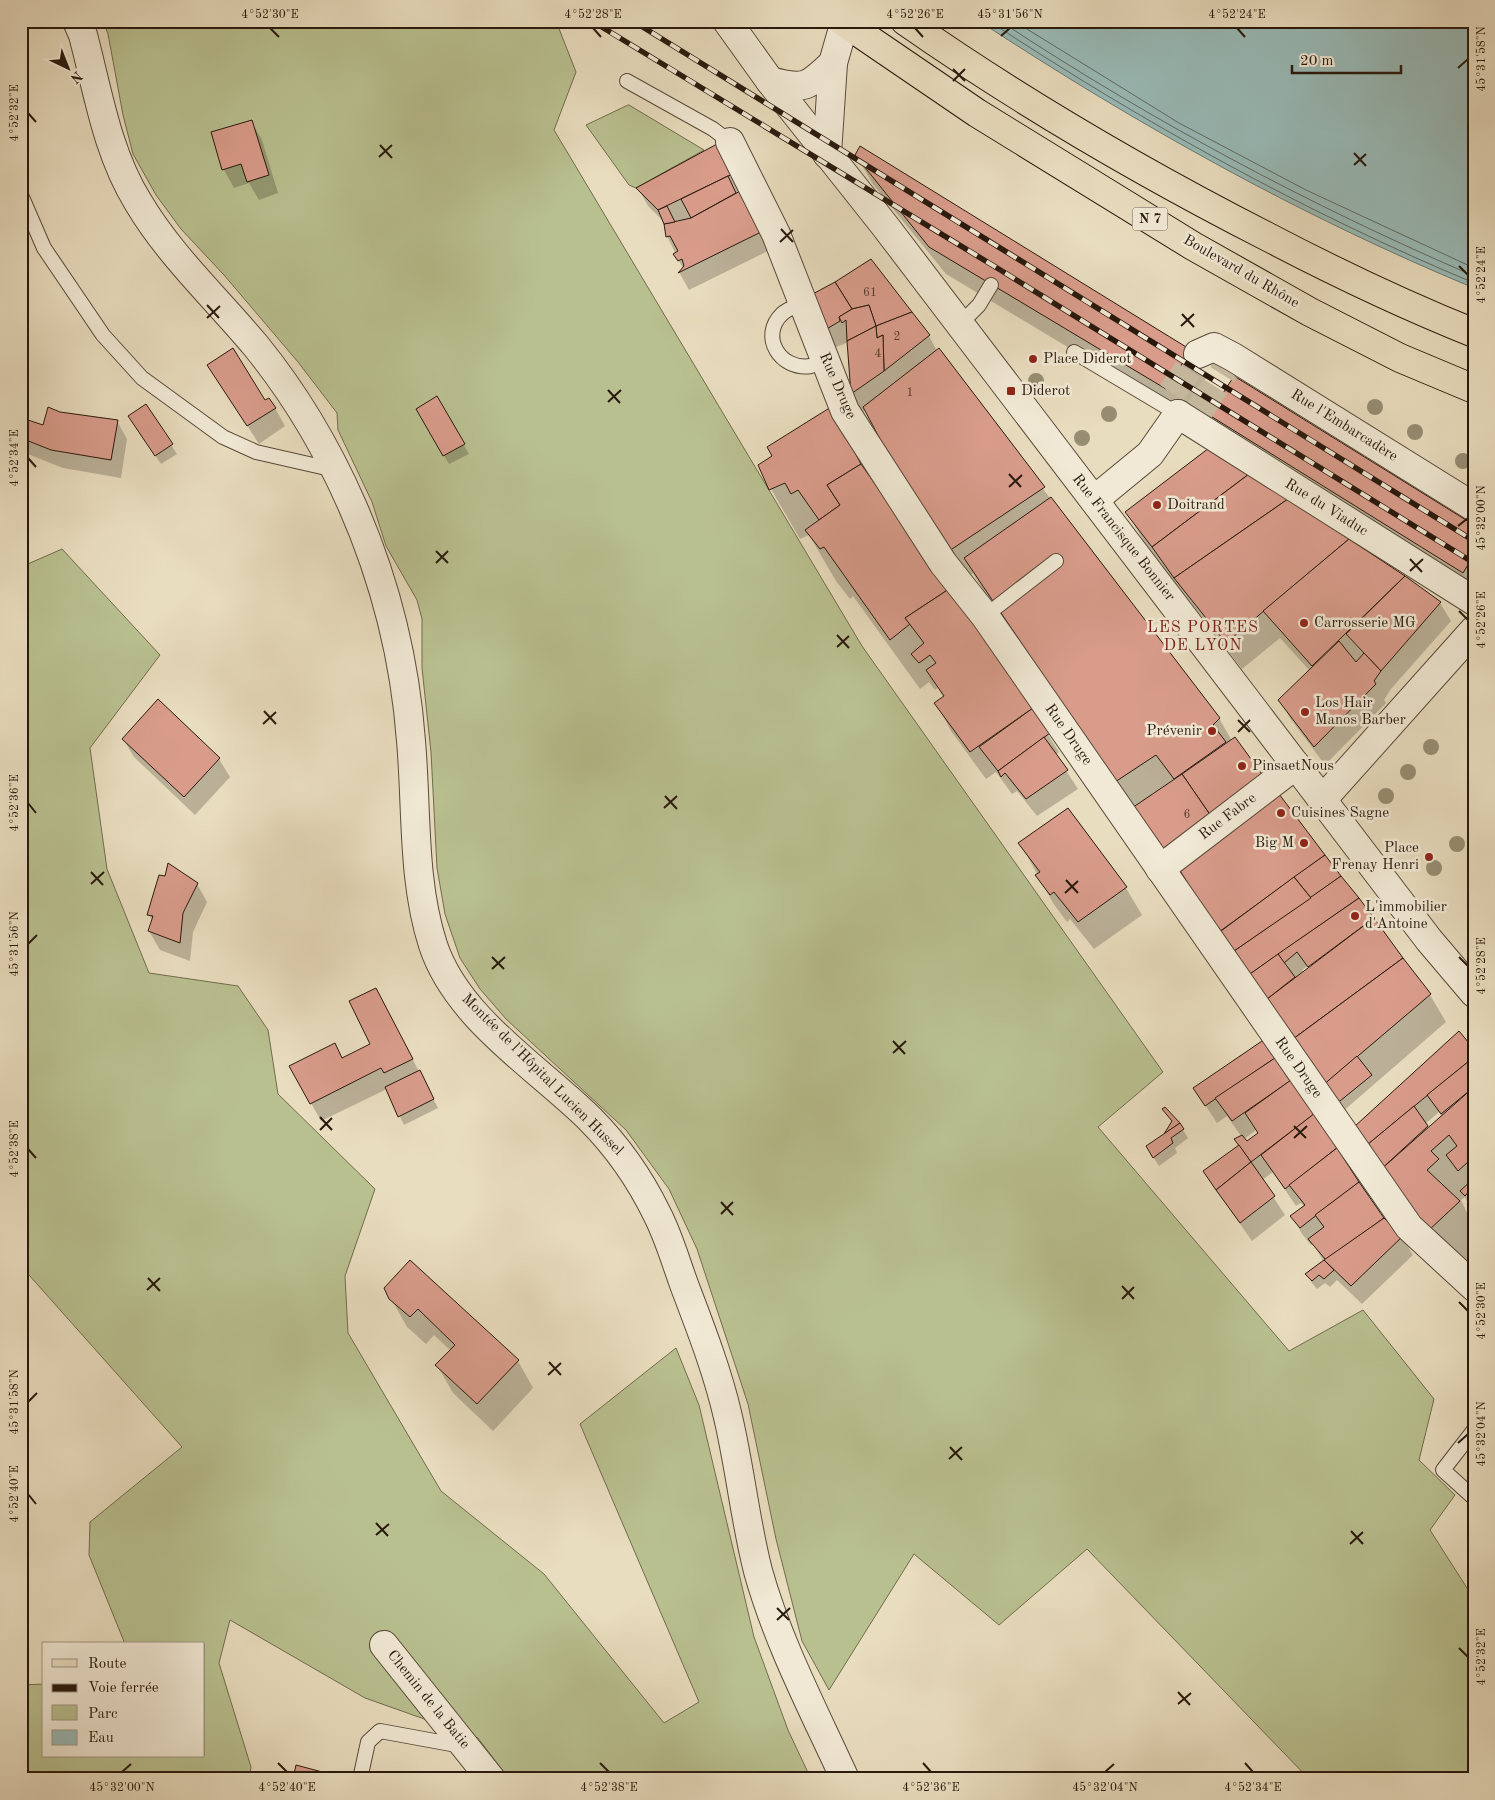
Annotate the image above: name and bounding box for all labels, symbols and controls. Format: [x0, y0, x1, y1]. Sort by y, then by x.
text: 4°52'30"E [241, 8, 299, 21]
text: 4°52'28"E [564, 8, 622, 21]
text: 4°52'26"E [886, 8, 944, 21]
text: 45°31'56"N [977, 8, 1043, 21]
text: 4°52'24"E [1208, 8, 1266, 21]
text: 45°31'58"N [1475, 26, 1488, 92]
north arrow [42, 42, 92, 92]
scale bar [1292, 42, 1401, 74]
text: 20 m [1300, 54, 1334, 69]
text: N [67, 68, 85, 86]
text: 4°52'32"E [8, 84, 21, 142]
road number: N 7 [1132, 208, 1168, 230]
street label: Boulevard du Rhône [1180, 233, 1302, 311]
text: 4°52'24"E [1475, 246, 1488, 304]
house number: 61 [863, 287, 877, 299]
house number: 2 [894, 331, 900, 343]
house number: 4 [875, 348, 882, 360]
street label: Rue Druge [816, 351, 858, 421]
place label: Place Diderot [1043, 352, 1132, 367]
marker: Place Diderot [1027, 353, 1039, 365]
place label: Diderot [1021, 384, 1070, 399]
marker: Diderot [1005, 385, 1017, 397]
house number: 1 [907, 387, 913, 399]
street label: Rue l'Embarcadère [1288, 387, 1400, 465]
text: 4°52'34"E [8, 429, 21, 487]
street label: Rue Francisque Bonnier [1069, 472, 1177, 604]
street label: Rue du Viaduc [1282, 477, 1370, 540]
text: 45°32'00"N [1475, 485, 1488, 551]
place label: Doitrand [1167, 498, 1225, 513]
marker: Doitrand [1151, 499, 1163, 511]
text: 4°52'26"E [1475, 591, 1488, 649]
place label: Carrosserie MG [1314, 616, 1416, 631]
marker: Carrosserie MG [1298, 617, 1310, 629]
district label: LES PORTES DE LYON [1147, 620, 1259, 654]
place label: Los Hair Manos Barber [1315, 696, 1406, 728]
street label: Rue Druge [1042, 702, 1094, 768]
marker: Los Hair Manos Barber [1299, 706, 1311, 718]
place label: Prévenir [1146, 724, 1202, 739]
marker: Prévenir [1206, 725, 1218, 737]
place label: PinsaetNous [1252, 759, 1334, 774]
marker: PinsaetNous [1236, 760, 1248, 772]
text: 4°52'36"E [8, 774, 21, 832]
street label: Rue Fabre [1197, 791, 1259, 843]
place label: Cuisines Sagne [1291, 806, 1389, 821]
marker: Cuisines Sagne [1275, 807, 1287, 819]
house number: 6 [1184, 809, 1191, 821]
place label: Big M [1255, 836, 1294, 851]
marker: Big M [1298, 837, 1310, 849]
place label: Place Frenay Henri [1331, 841, 1419, 873]
marker: Place Frenay Henri [1423, 851, 1435, 863]
place label: L'immobilier d'Antoine [1365, 900, 1447, 932]
marker: L'immobilier d'Antoine [1349, 910, 1361, 922]
text: 45°31'56"N [8, 911, 21, 977]
text: 4°52'28"E [1475, 937, 1488, 995]
street label: Montée de l'Hôpital Lucien Hussel [458, 991, 626, 1159]
street label: Rue Druge [1272, 1035, 1324, 1101]
text: 4°52'38"E [8, 1120, 21, 1178]
text: 4°52'30"E [1475, 1282, 1488, 1340]
text: 45°31'58"N [8, 1369, 21, 1435]
text: 45°32'04"N [1475, 1401, 1488, 1467]
text: 4°52'40"E [8, 1465, 21, 1523]
text: 4°52'32"E [1475, 1628, 1488, 1686]
legend [42, 1642, 205, 1758]
street label: Chemin de la Batie [384, 1648, 472, 1752]
text: Route [88, 1657, 126, 1672]
text: Voie ferrée [88, 1681, 159, 1696]
text: Parc [88, 1707, 118, 1722]
text: Eau [88, 1731, 114, 1746]
text: 45°32'00"N [89, 1781, 155, 1794]
text: 4°52'40"E [258, 1781, 316, 1794]
text: 4°52'38"E [580, 1781, 638, 1794]
text: 4°52'36"E [902, 1781, 960, 1794]
text: 45°32'04"N [1072, 1781, 1138, 1794]
text: 4°52'34"E [1224, 1781, 1282, 1794]

